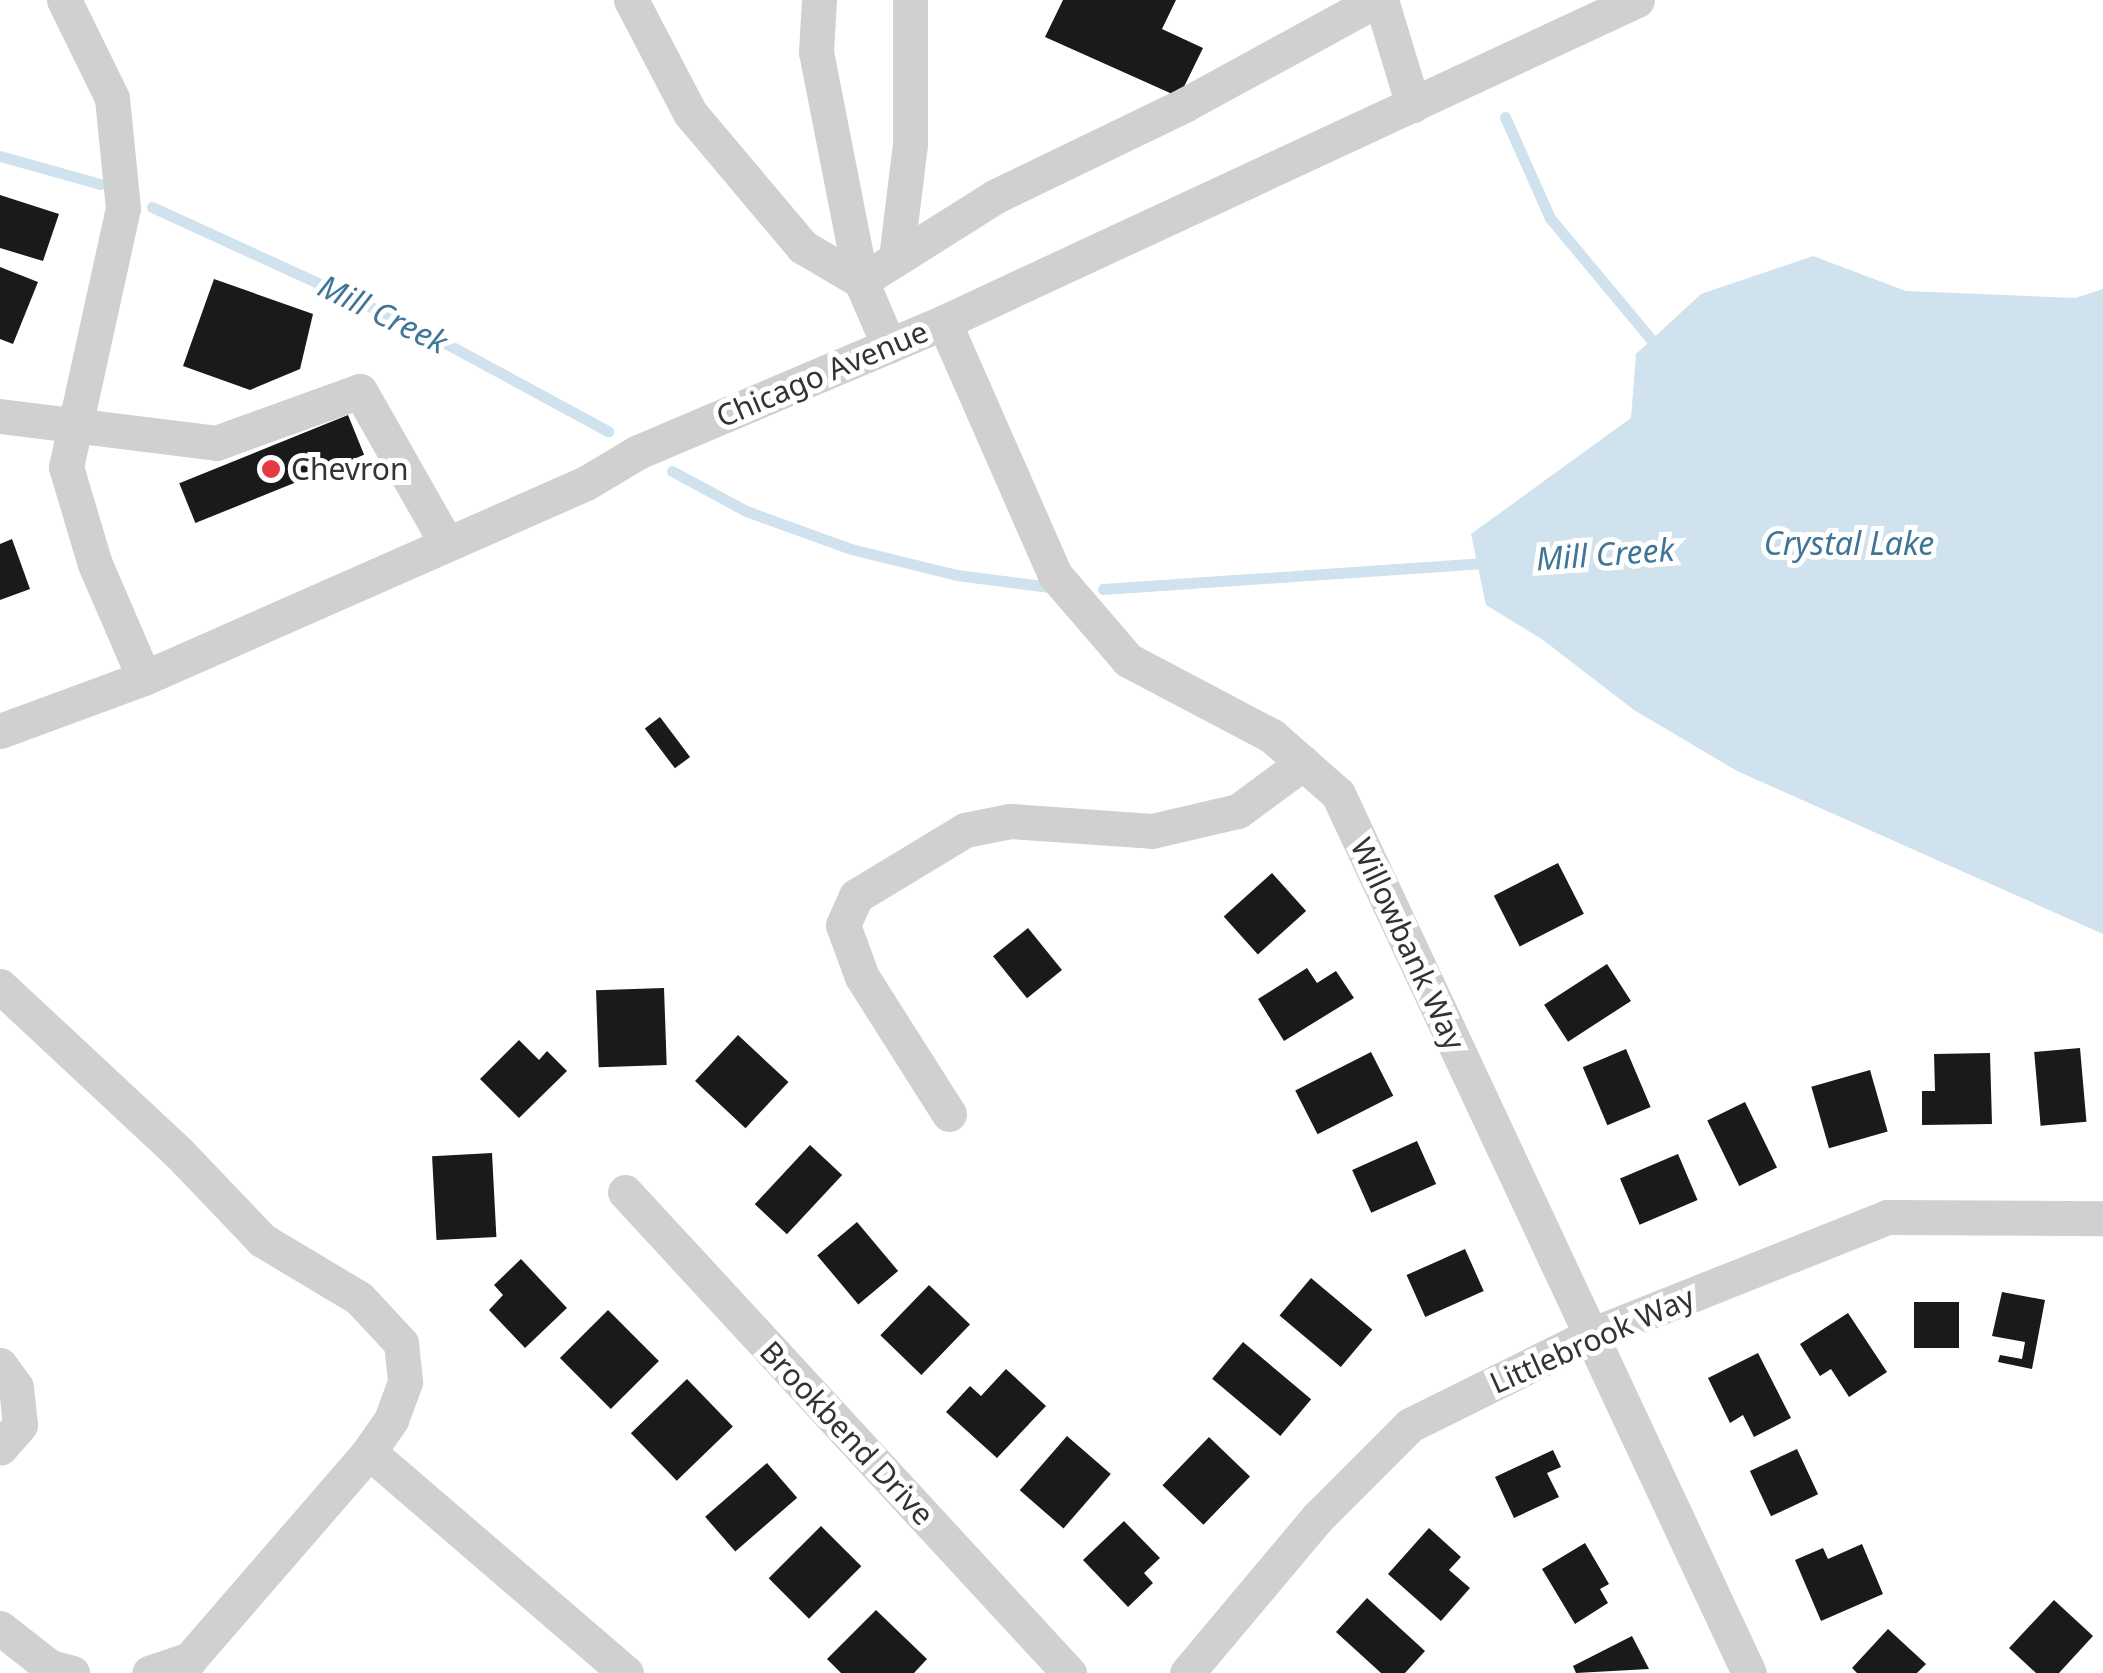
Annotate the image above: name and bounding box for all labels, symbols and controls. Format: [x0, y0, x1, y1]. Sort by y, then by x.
water label: Mill Creek [312, 266, 454, 362]
street label: Chicago Avenue [711, 313, 933, 435]
place label: Chevron [291, 451, 409, 487]
marker: Chevron [260, 458, 282, 480]
water label: Crystal Lake [1764, 524, 1934, 562]
water label: Mill Creek [1535, 530, 1675, 578]
street label: Willowbank Way [1343, 832, 1473, 1056]
street label: Littlebrook Way [1484, 1279, 1700, 1401]
street label: Brookbend Drive [753, 1334, 941, 1532]

